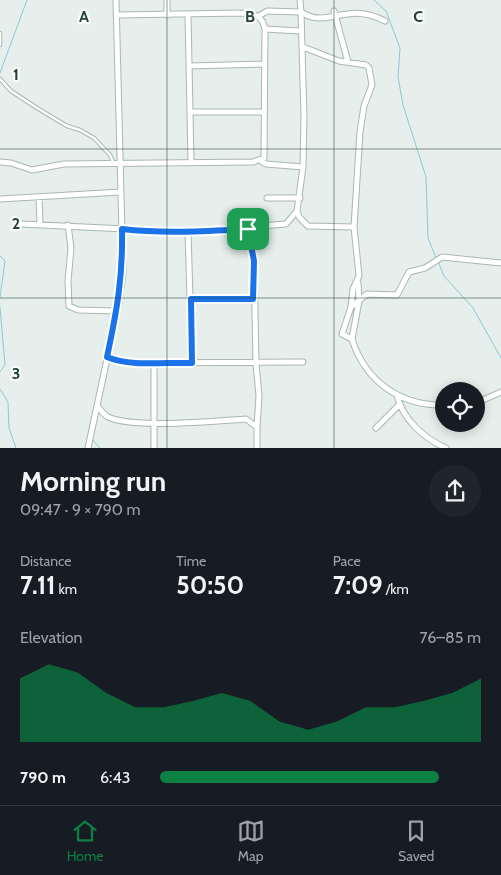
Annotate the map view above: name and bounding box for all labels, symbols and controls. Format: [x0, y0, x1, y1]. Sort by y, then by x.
text: A [79, 7, 89, 26]
text: B [245, 7, 255, 26]
text: C [413, 7, 423, 26]
text: 1 [13, 65, 19, 84]
pin [227, 208, 269, 250]
text: 2 [12, 214, 20, 233]
icon: arrive [234, 215, 262, 243]
text: 3 [12, 364, 20, 383]
map controls [435, 382, 485, 432]
button: locate [435, 382, 485, 432]
text: Morning run [20, 464, 166, 498]
button: share [429, 465, 481, 517]
text: 09:47 · 9 × 790 m [20, 500, 141, 519]
text: Distance [20, 552, 72, 570]
text: Time [176, 552, 206, 570]
text: Pace [333, 552, 361, 570]
text: 7.11 [20, 570, 55, 600]
text: 50:50 [176, 570, 244, 600]
text: 7:09 [333, 570, 383, 600]
text: km [55, 580, 77, 598]
text: /km [383, 580, 409, 598]
text: Elevation [20, 628, 83, 647]
text: 76–85 m [420, 628, 481, 647]
text: 790 m [20, 768, 66, 787]
text: 6:43 [100, 768, 130, 787]
tab: Home [67, 817, 103, 865]
tab: Map [237, 817, 265, 865]
tab: Saved [398, 817, 434, 865]

